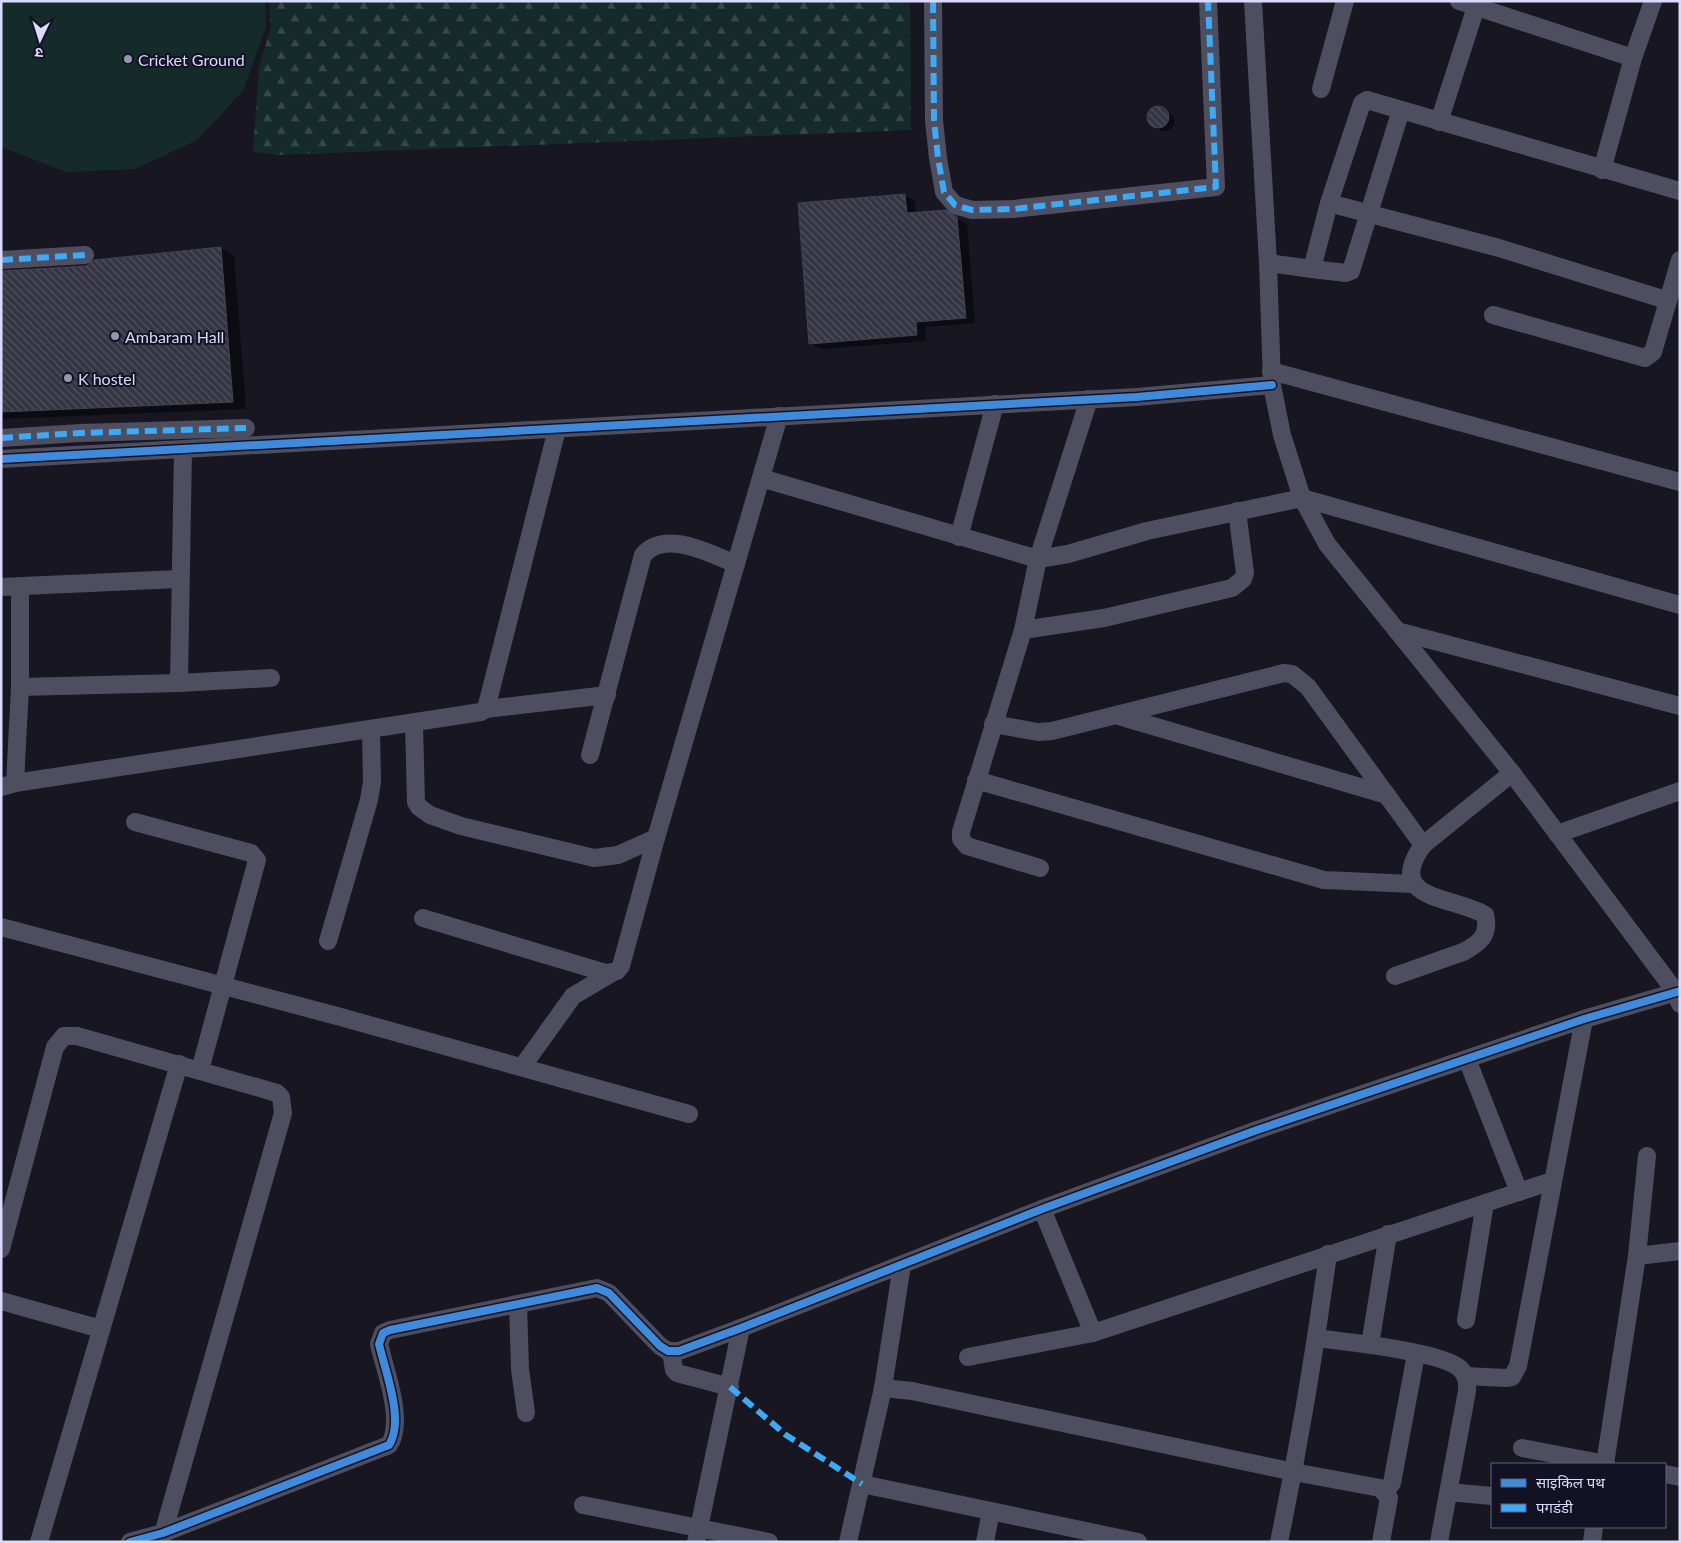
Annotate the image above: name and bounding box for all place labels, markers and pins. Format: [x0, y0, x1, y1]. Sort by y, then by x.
place label: Cricket Ground [138, 50, 245, 69]
marker: Cricket Ground [122, 53, 134, 65]
place label: Ambaram Hall [125, 327, 224, 346]
marker: Ambaram Hall [109, 330, 121, 342]
place label: K hostel [78, 369, 136, 388]
marker: K hostel [62, 372, 74, 384]

